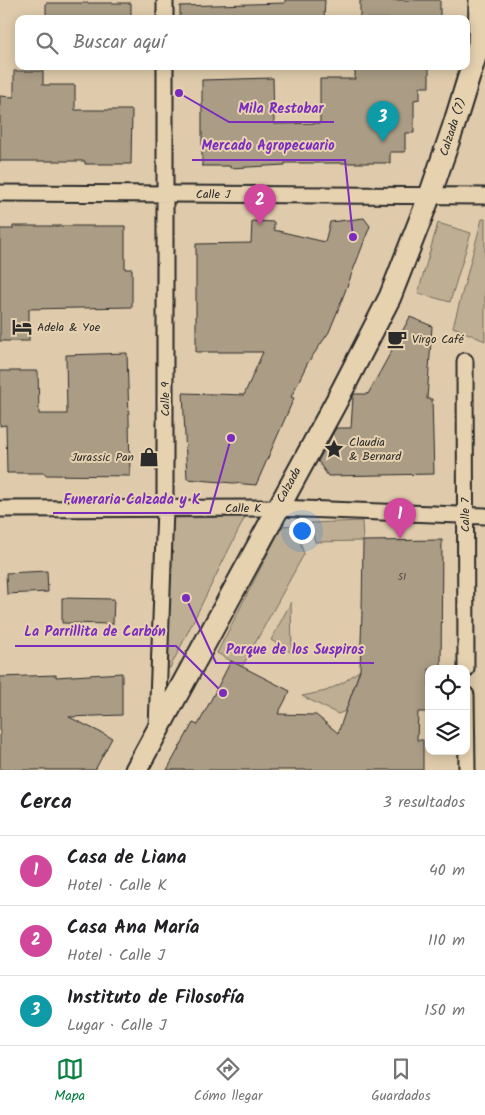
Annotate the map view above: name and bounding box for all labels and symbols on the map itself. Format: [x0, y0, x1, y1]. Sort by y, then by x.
callout: Mila Restobar [229, 93, 334, 122]
street label: Calzada (7) [435, 95, 471, 159]
text: Mila Restobar [238, 98, 324, 120]
pin: 3 [367, 101, 399, 142]
callout: Mercado Agropecuario [192, 131, 345, 160]
text: Mercado Agropecuario [201, 135, 335, 157]
pin: 2 [244, 184, 276, 225]
street label: Calle J [196, 185, 231, 204]
hotel icon: Adela & Yoe [11, 316, 33, 338]
place label: Adela & Yoe [37, 318, 101, 337]
cafe icon: Virgo Café [386, 328, 408, 350]
place label: Virgo Café [412, 330, 464, 349]
street label: Calle 9 [156, 381, 175, 416]
place label: Claudia & Bernard [349, 433, 402, 466]
place icon: Claudia & Bernard [323, 438, 345, 460]
shop icon: Jurassic Pan [138, 446, 160, 468]
place label: Jurassic Pan [71, 448, 134, 467]
street label: Calzada [271, 463, 307, 506]
callout: Funeraria Calzada y K [53, 484, 210, 513]
text: Funeraria Calzada y K [64, 489, 201, 511]
street label: Calle 7 [456, 497, 475, 532]
pin: 1 [384, 498, 416, 539]
street label: Calle K [225, 499, 262, 518]
your location [289, 518, 315, 544]
house number: 51 [398, 569, 406, 585]
callout: La Parrillita de Carbón [15, 617, 176, 646]
text: La Parrillita de Carbón [24, 621, 166, 643]
callout: Parque de los Suspiros [216, 634, 374, 663]
text: Parque de los Suspiros [226, 639, 365, 661]

